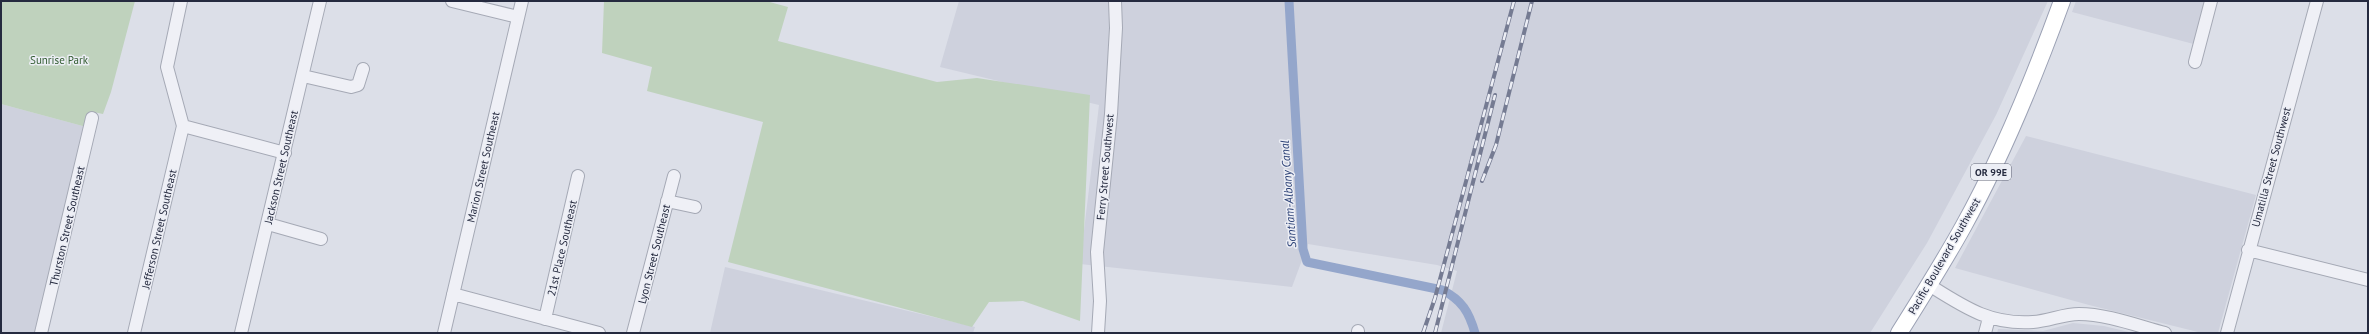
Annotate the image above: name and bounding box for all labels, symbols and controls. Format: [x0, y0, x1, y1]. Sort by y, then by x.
park label: Sunrise Park [30, 53, 89, 67]
street label: Umatilla Street Southwest [2248, 105, 2294, 228]
street label: Jackson Street Southeast [261, 109, 301, 226]
street label: Marion Street Southeast [463, 110, 503, 224]
street label: Ferry Street Southwest [1093, 113, 1117, 221]
water label: Santiam-Albany Canal [1277, 139, 1299, 248]
street label: Thurston Street Southeast [46, 164, 88, 287]
road number: OR 99E [1971, 164, 2011, 180]
street label: Jefferson Street Southeast [138, 168, 180, 291]
street label: Pacific Boulevard Southwest [1905, 195, 1983, 317]
street label: 21st Place Southeast [544, 198, 580, 297]
street label: Lyon Street Southeast [635, 202, 673, 305]

